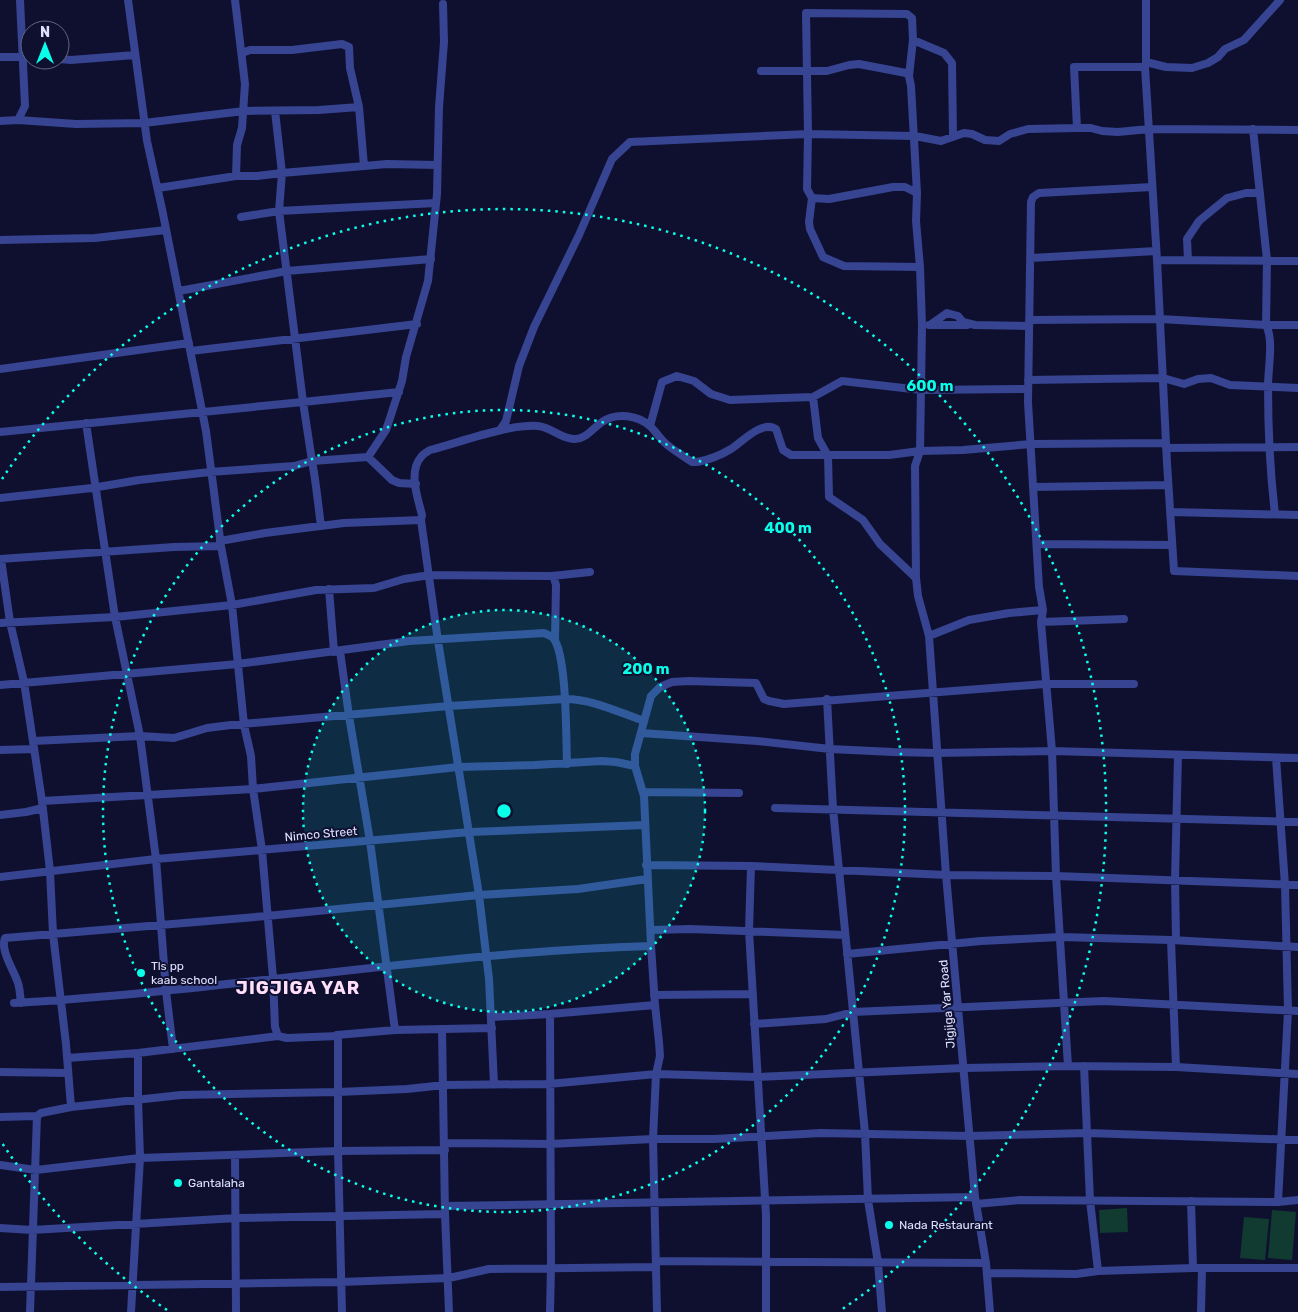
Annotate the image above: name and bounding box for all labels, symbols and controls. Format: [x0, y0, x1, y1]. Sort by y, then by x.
north arrow [20, 20, 70, 70]
text: N [40, 24, 50, 41]
text: 600 m [906, 377, 954, 395]
text: 400 m [764, 519, 812, 537]
text: 200 m [622, 660, 670, 678]
centre of rings [495, 802, 513, 820]
street label: Nimco Street [284, 824, 358, 844]
place label: Tls pp kaab school [151, 959, 217, 987]
street label: Jigjiga Yar Road [936, 959, 958, 1049]
marker: Tls pp kaab school [135, 967, 147, 979]
district label: JIGJIGA YAR [236, 977, 360, 999]
place label: Gantalaha [188, 1176, 245, 1190]
marker: Gantalaha [172, 1177, 184, 1189]
place label: Nada Restaurant [899, 1218, 993, 1232]
marker: Nada Restaurant [883, 1219, 895, 1231]

